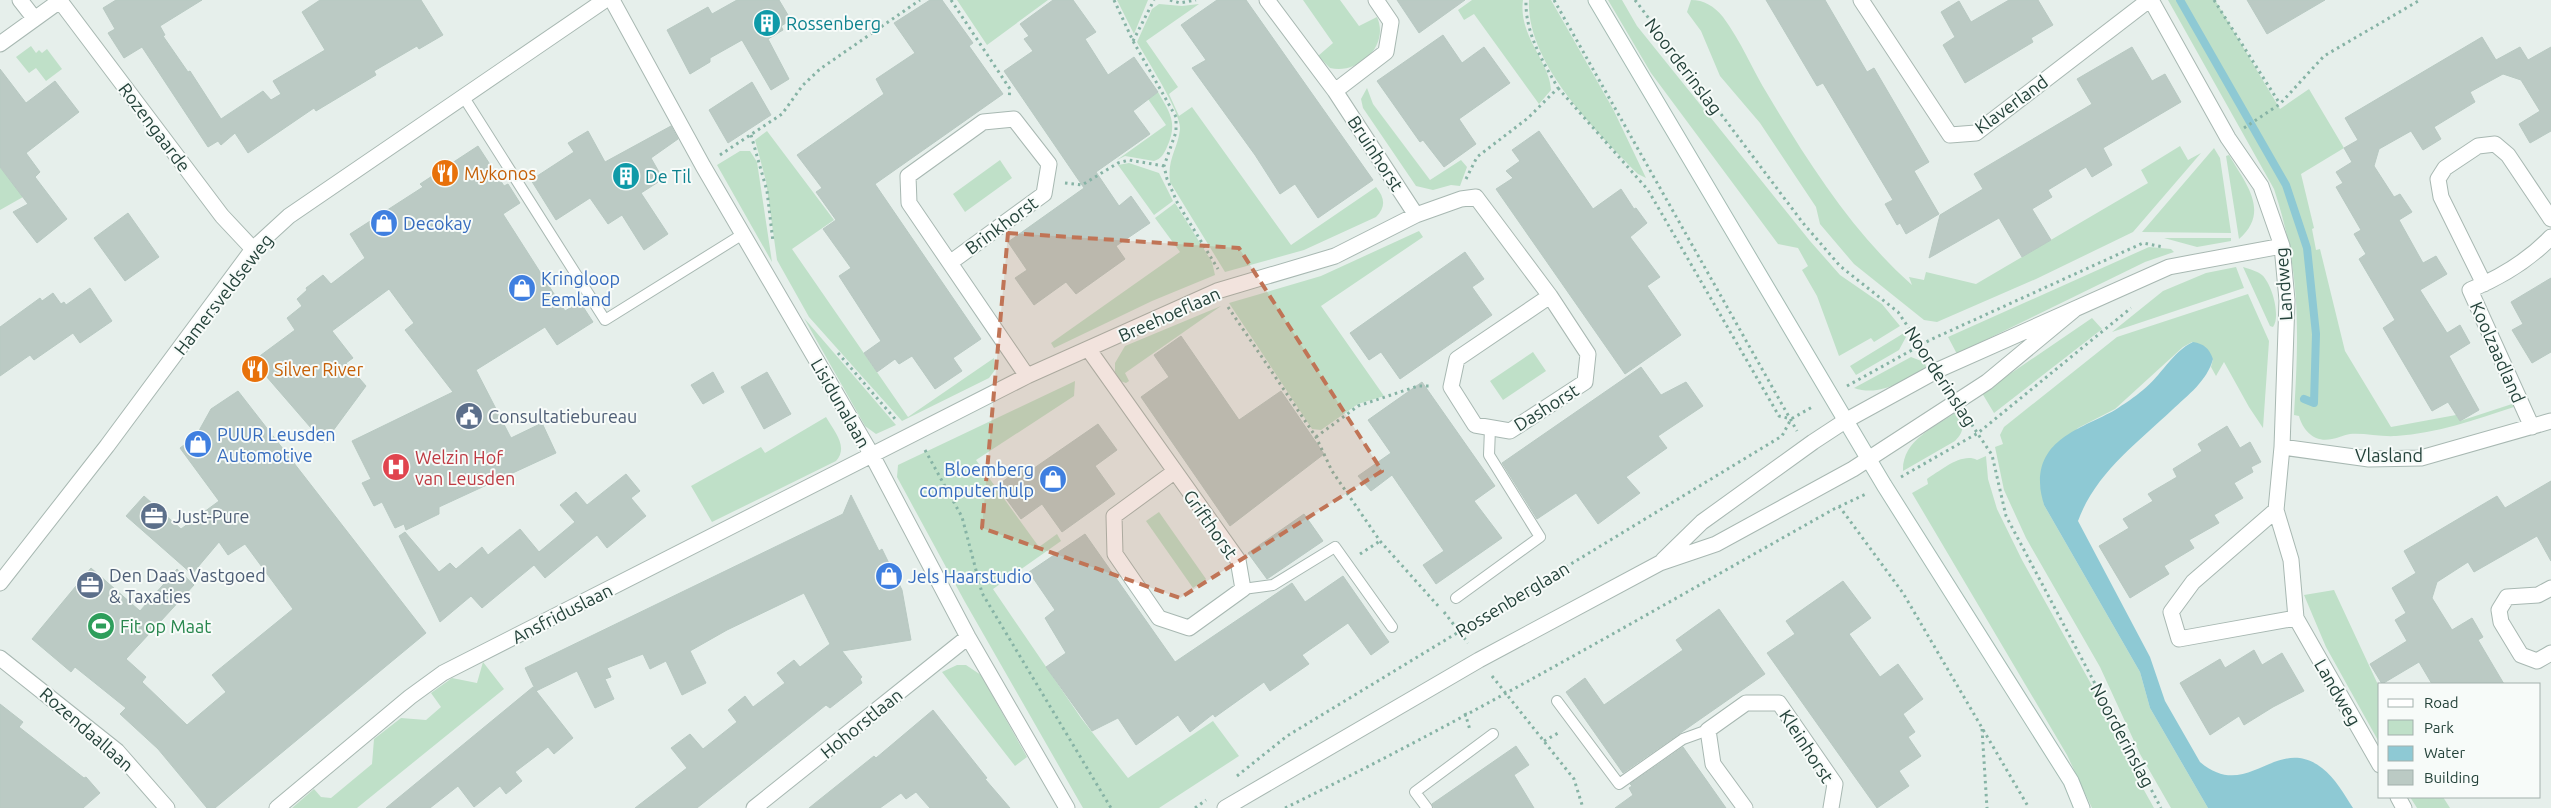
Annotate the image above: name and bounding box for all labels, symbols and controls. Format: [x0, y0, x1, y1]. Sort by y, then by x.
building icon: Rossenberg [752, 8, 782, 38]
place label: Rossenberg [786, 13, 881, 33]
street label: Noorderinslag [1641, 14, 1727, 118]
street label: Klaverland [1971, 71, 2051, 137]
street label: Rozengaarde [115, 79, 195, 175]
street label: Bruinhorst [1344, 112, 1408, 194]
restaurant icon: Mykonos [430, 158, 460, 188]
building icon: De Til [611, 161, 641, 191]
place label: Mykonos [464, 163, 536, 183]
place label: De Til [645, 166, 692, 186]
street label: Brinkhorst [961, 192, 1041, 258]
shop icon: Decokay [369, 208, 399, 238]
place label: Decokay [403, 213, 472, 233]
street label: Hamersveldseweg [170, 230, 276, 358]
street label: Landweg [2270, 247, 2296, 321]
place label: Kringloop Eemland [541, 268, 620, 309]
shop icon: Kringloop Eemland [507, 273, 537, 303]
street label: Breehoeflaan [1115, 283, 1223, 345]
street label: Koolzaadland [2467, 298, 2529, 406]
street label: Noorderinslag [1901, 322, 1981, 430]
restaurant icon: Silver River [240, 354, 270, 384]
street label: Lisidunalaan [807, 355, 875, 451]
place label: Silver River [274, 359, 363, 379]
street label: Dashorst [1510, 379, 1582, 435]
public building icon: Consultatiebureau [454, 401, 484, 431]
place label: Consultatiebureau [488, 406, 637, 426]
place label: PUUR Leusden Automotive [217, 424, 336, 465]
shop icon: PUUR Leusden Automotive [183, 429, 213, 459]
street label: Vlasland [2355, 445, 2423, 465]
place label: Welzin Hof van Leusden [415, 447, 515, 488]
hospital icon: Welzin Hof van Leusden [381, 452, 411, 482]
place label: Bloemberg computerhulp [919, 459, 1034, 500]
shop icon: Bloemberg computerhulp [1038, 464, 1068, 494]
street label: Grifthorst [1180, 486, 1242, 562]
office icon: Just-Pure [139, 501, 169, 531]
place label: Just-Pure [173, 506, 250, 526]
street label: Rossenberglaan [1452, 557, 1572, 641]
shop icon: Jels Haarstudio [874, 561, 904, 591]
place label: Den Daas Vastgoed & Taxaties [109, 565, 266, 606]
place label: Jels Haarstudio [908, 566, 1032, 586]
office icon: Den Daas Vastgoed & Taxaties [75, 570, 105, 600]
street label: Ansfriduslaan [508, 579, 616, 647]
sports icon: Fit op Maat [86, 611, 116, 641]
place label: Fit op Maat [120, 616, 211, 636]
street label: Landweg [2311, 655, 2365, 729]
street label: Noorderinslag [2087, 680, 2159, 790]
street label: Rozendaallaan [36, 683, 138, 775]
legend [2378, 683, 2541, 798]
street label: Hohorstlaan [816, 684, 906, 762]
text: Road [2424, 694, 2459, 711]
street label: Kleinhorst [1776, 706, 1838, 786]
text: Park [2424, 719, 2454, 736]
text: Water [2424, 744, 2465, 761]
text: Building [2424, 769, 2479, 786]

